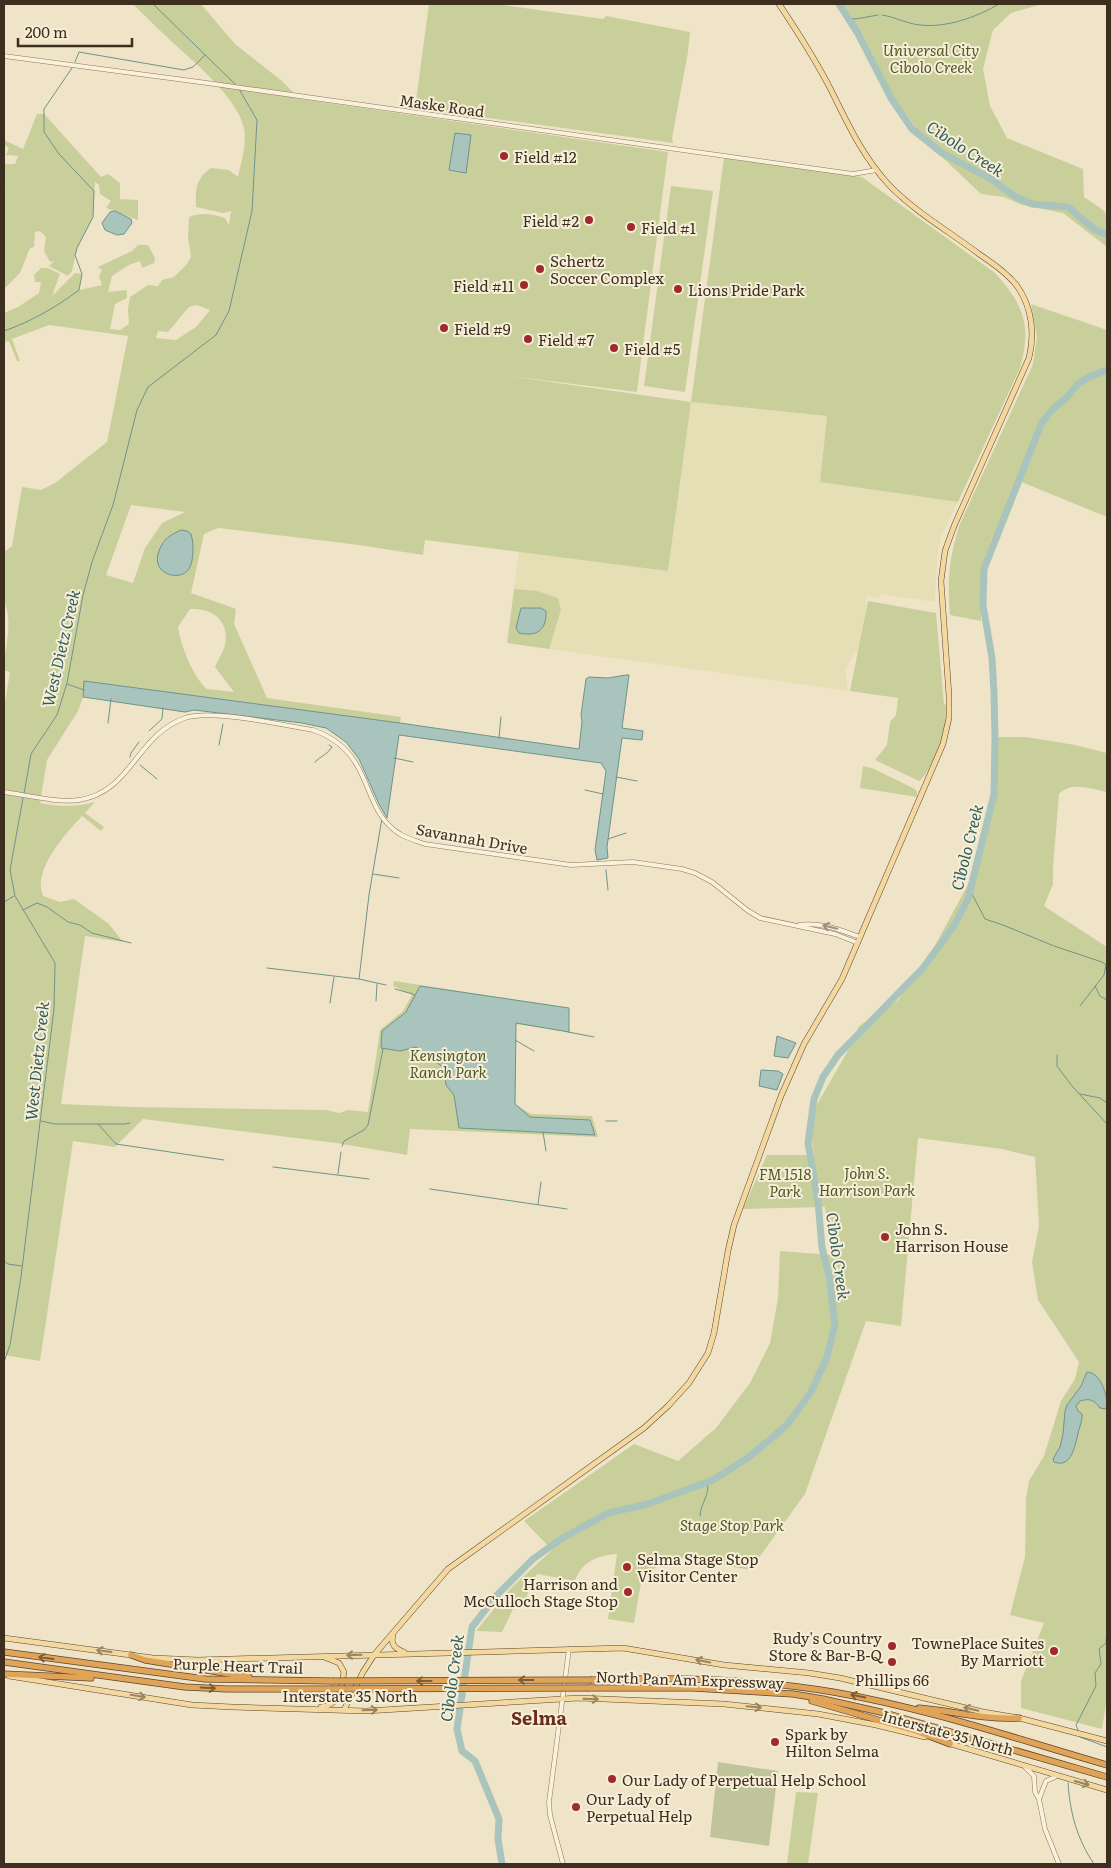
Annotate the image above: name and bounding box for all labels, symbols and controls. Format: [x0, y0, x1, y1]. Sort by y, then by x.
scale bar [18, 15, 131, 47]
text: 200 m [25, 20, 68, 43]
park label: Universal City Cibolo Creek [883, 38, 979, 78]
street label: Maske Road [398, 88, 486, 122]
water label: Cibolo Creek [922, 114, 1010, 182]
place label: Field #12 [514, 145, 577, 168]
marker: Field #12 [498, 150, 510, 162]
place label: Field #2 [523, 209, 579, 232]
marker: Field #2 [583, 214, 595, 226]
place label: Field #1 [641, 216, 696, 239]
marker: Field #1 [625, 221, 637, 233]
place label: Schertz Soccer Complex [550, 249, 665, 289]
marker: Schertz Soccer Complex [534, 263, 546, 275]
place label: Field #11 [453, 274, 514, 297]
place label: Lions Pride Park [688, 278, 805, 301]
marker: Field #11 [518, 279, 530, 291]
marker: Lions Pride Park [672, 283, 684, 295]
place label: Field #9 [454, 317, 511, 340]
marker: Field #9 [438, 322, 450, 334]
place label: Field #7 [538, 328, 595, 351]
marker: Field #7 [522, 333, 534, 345]
place label: Field #5 [624, 337, 681, 360]
marker: Field #5 [608, 342, 620, 354]
water label: West Dietz Creek [35, 587, 85, 709]
water label: Cibolo Creek [944, 801, 988, 893]
street label: Savannah Drive [414, 817, 530, 859]
one-way arrow [823, 922, 839, 931]
water label: West Dietz Creek [18, 1000, 54, 1122]
park label: Kensington Ranch Park [409, 1043, 488, 1083]
park label: John S. Harrison Park [819, 1161, 916, 1201]
park label: FM 1518 Park [759, 1162, 811, 1202]
water label: Cibolo Creek [821, 1211, 857, 1302]
place label: John S. Harrison House [895, 1217, 1008, 1257]
marker: John S. Harrison House [879, 1231, 891, 1243]
park label: Stage Stop Park [680, 1513, 785, 1536]
place label: Selma Stage Stop Visitor Center [637, 1547, 759, 1587]
marker: Selma Stage Stop Visitor Center [621, 1561, 633, 1573]
place label: Harrison and McCulloch Stage Stop [463, 1572, 618, 1612]
marker: Harrison and McCulloch Stage Stop [622, 1586, 634, 1598]
place label: Rudy's Country Store & Bar-B-Q [769, 1626, 885, 1666]
place label: TownePlace Suites By Marriott [911, 1631, 1044, 1671]
water label: Cibolo Creek [433, 1632, 469, 1723]
marker: Rudy's Country Store & Bar-B-Q [886, 1640, 898, 1652]
marker: TownePlace Suites By Marriott [1048, 1645, 1060, 1657]
one-way arrow [97, 1646, 113, 1656]
one-way arrow [346, 1650, 362, 1660]
street label: Purple Heart Trail [172, 1651, 304, 1679]
one-way arrow [39, 1653, 55, 1663]
one-way arrow [695, 1656, 711, 1666]
marker: Phillips 66 [886, 1656, 898, 1668]
street label: North Pan Am Expressway [595, 1664, 785, 1694]
place label: Phillips 66 [855, 1668, 929, 1691]
one-way arrow [518, 1675, 534, 1685]
one-way arrow [416, 1676, 432, 1686]
one-way arrow [200, 1683, 216, 1693]
street label: Interstate 35 North [282, 1684, 418, 1707]
one-way arrow [130, 1691, 146, 1701]
one-way arrow [850, 1691, 866, 1701]
one-way arrow [583, 1694, 599, 1704]
one-way arrow [745, 1702, 761, 1712]
street label: Interstate 35 North [880, 1703, 1016, 1761]
district label: Selma [511, 1704, 568, 1731]
one-way arrow [964, 1704, 980, 1713]
one-way arrow [362, 1705, 378, 1715]
place label: Spark by Hilton Selma [785, 1722, 880, 1762]
marker: Spark by Hilton Selma [769, 1736, 781, 1748]
place label: Our Lady of Perpetual Help School [622, 1768, 866, 1791]
marker: Our Lady of Perpetual Help School [606, 1773, 618, 1785]
one-way arrow [1073, 1778, 1089, 1788]
place label: Our Lady of Perpetual Help [586, 1787, 692, 1827]
marker: Our Lady of Perpetual Help [570, 1801, 582, 1813]

